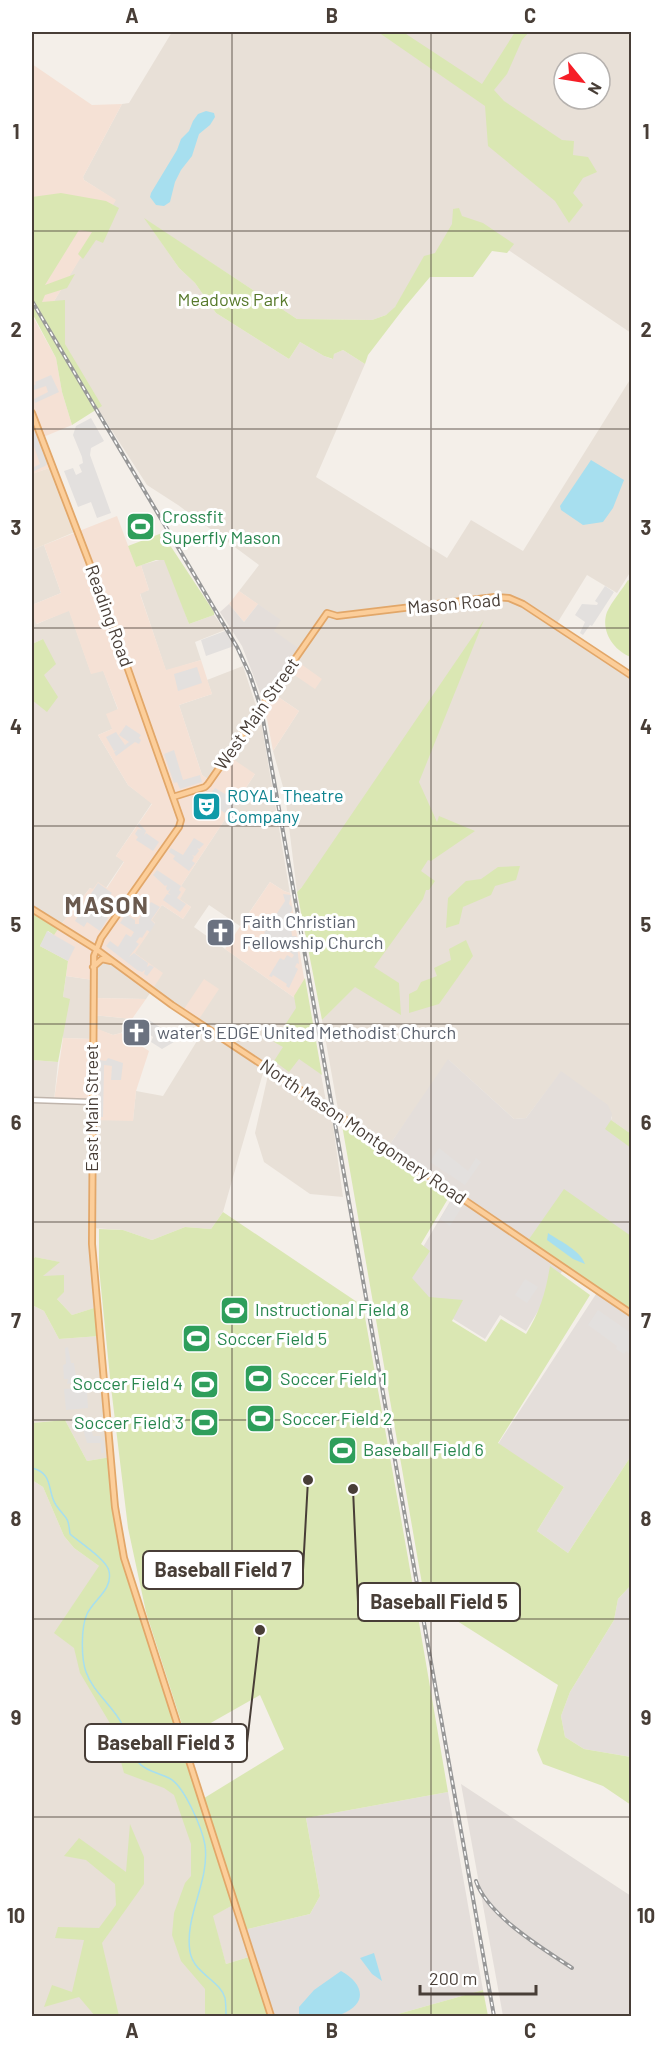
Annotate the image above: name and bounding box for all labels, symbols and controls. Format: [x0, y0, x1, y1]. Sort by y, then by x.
text: A [125, 3, 139, 27]
text: B [326, 3, 338, 27]
text: C [524, 3, 536, 27]
north arrow [552, 51, 612, 111]
text: N [585, 79, 606, 98]
text: 1 [12, 119, 20, 143]
text: 1 [642, 119, 650, 143]
park label: Meadows Park [178, 288, 288, 310]
text: 2 [10, 317, 22, 341]
text: 2 [640, 317, 652, 341]
place label: Crossfit Superfly Mason [162, 505, 281, 548]
sports icon: Crossfit Superfly Mason [125, 511, 157, 543]
text: 3 [11, 515, 21, 539]
text: 3 [641, 515, 651, 539]
street label: Reading Road [81, 562, 139, 670]
street label: Mason Road [406, 588, 502, 618]
street label: West Main Street [209, 653, 303, 774]
text: 4 [10, 714, 22, 738]
text: 4 [640, 714, 652, 738]
place label: ROYAL Theatre Company [227, 784, 344, 827]
theatre icon: ROYAL Theatre Company [190, 790, 222, 822]
district label: MASON [65, 890, 149, 919]
place label: Faith Christian Fellowship Church [242, 910, 384, 953]
text: 5 [11, 912, 22, 936]
text: 5 [641, 912, 652, 936]
church icon: Faith Christian Fellowship Church [205, 916, 237, 948]
church icon: water's EDGE United Methodist Church [120, 1017, 152, 1049]
place label: water's EDGE United Methodist Church [157, 1021, 456, 1043]
street label: East Main Street [80, 1044, 102, 1172]
street label: North Mason Montgomery Road [256, 1054, 471, 1208]
text: 6 [11, 1110, 22, 1134]
text: 6 [641, 1110, 652, 1134]
sports icon: Instructional Field 8 [218, 1294, 250, 1326]
place label: Instructional Field 8 [255, 1298, 409, 1320]
text: 7 [11, 1308, 21, 1332]
text: 7 [641, 1308, 651, 1332]
sports icon: Soccer Field 5 [180, 1323, 212, 1355]
place label: Soccer Field 5 [217, 1327, 327, 1349]
sports icon: Soccer Field 1 [243, 1363, 275, 1395]
place label: Soccer Field 1 [280, 1367, 387, 1389]
sports icon: Soccer Field 4 [188, 1368, 220, 1400]
place label: Soccer Field 4 [72, 1372, 183, 1394]
sports icon: Soccer Field 2 [245, 1403, 277, 1435]
sports icon: Soccer Field 3 [189, 1407, 221, 1439]
place label: Soccer Field 2 [282, 1407, 392, 1429]
place label: Soccer Field 3 [74, 1411, 184, 1433]
sports icon: Baseball Field 6 [326, 1434, 358, 1466]
place label: Baseball Field 6 [363, 1438, 484, 1460]
text: 8 [11, 1506, 22, 1530]
text: 8 [641, 1506, 652, 1530]
callout: Baseball Field 7 [143, 1551, 303, 1589]
text: Baseball Field 7 [155, 1557, 291, 1581]
callout: Baseball Field 5 [358, 1583, 520, 1621]
text: Baseball Field 5 [370, 1589, 508, 1613]
text: 9 [11, 1705, 21, 1729]
text: 9 [641, 1705, 651, 1729]
callout: Baseball Field 3 [85, 1724, 247, 1762]
text: Baseball Field 3 [97, 1730, 235, 1754]
text: 10 [7, 1903, 25, 1927]
text: 10 [637, 1903, 655, 1927]
scale bar [420, 1958, 536, 1996]
text: 200 m [429, 1967, 477, 1989]
text: A [125, 2018, 139, 2042]
text: B [326, 2018, 338, 2042]
text: C [524, 2018, 536, 2042]

